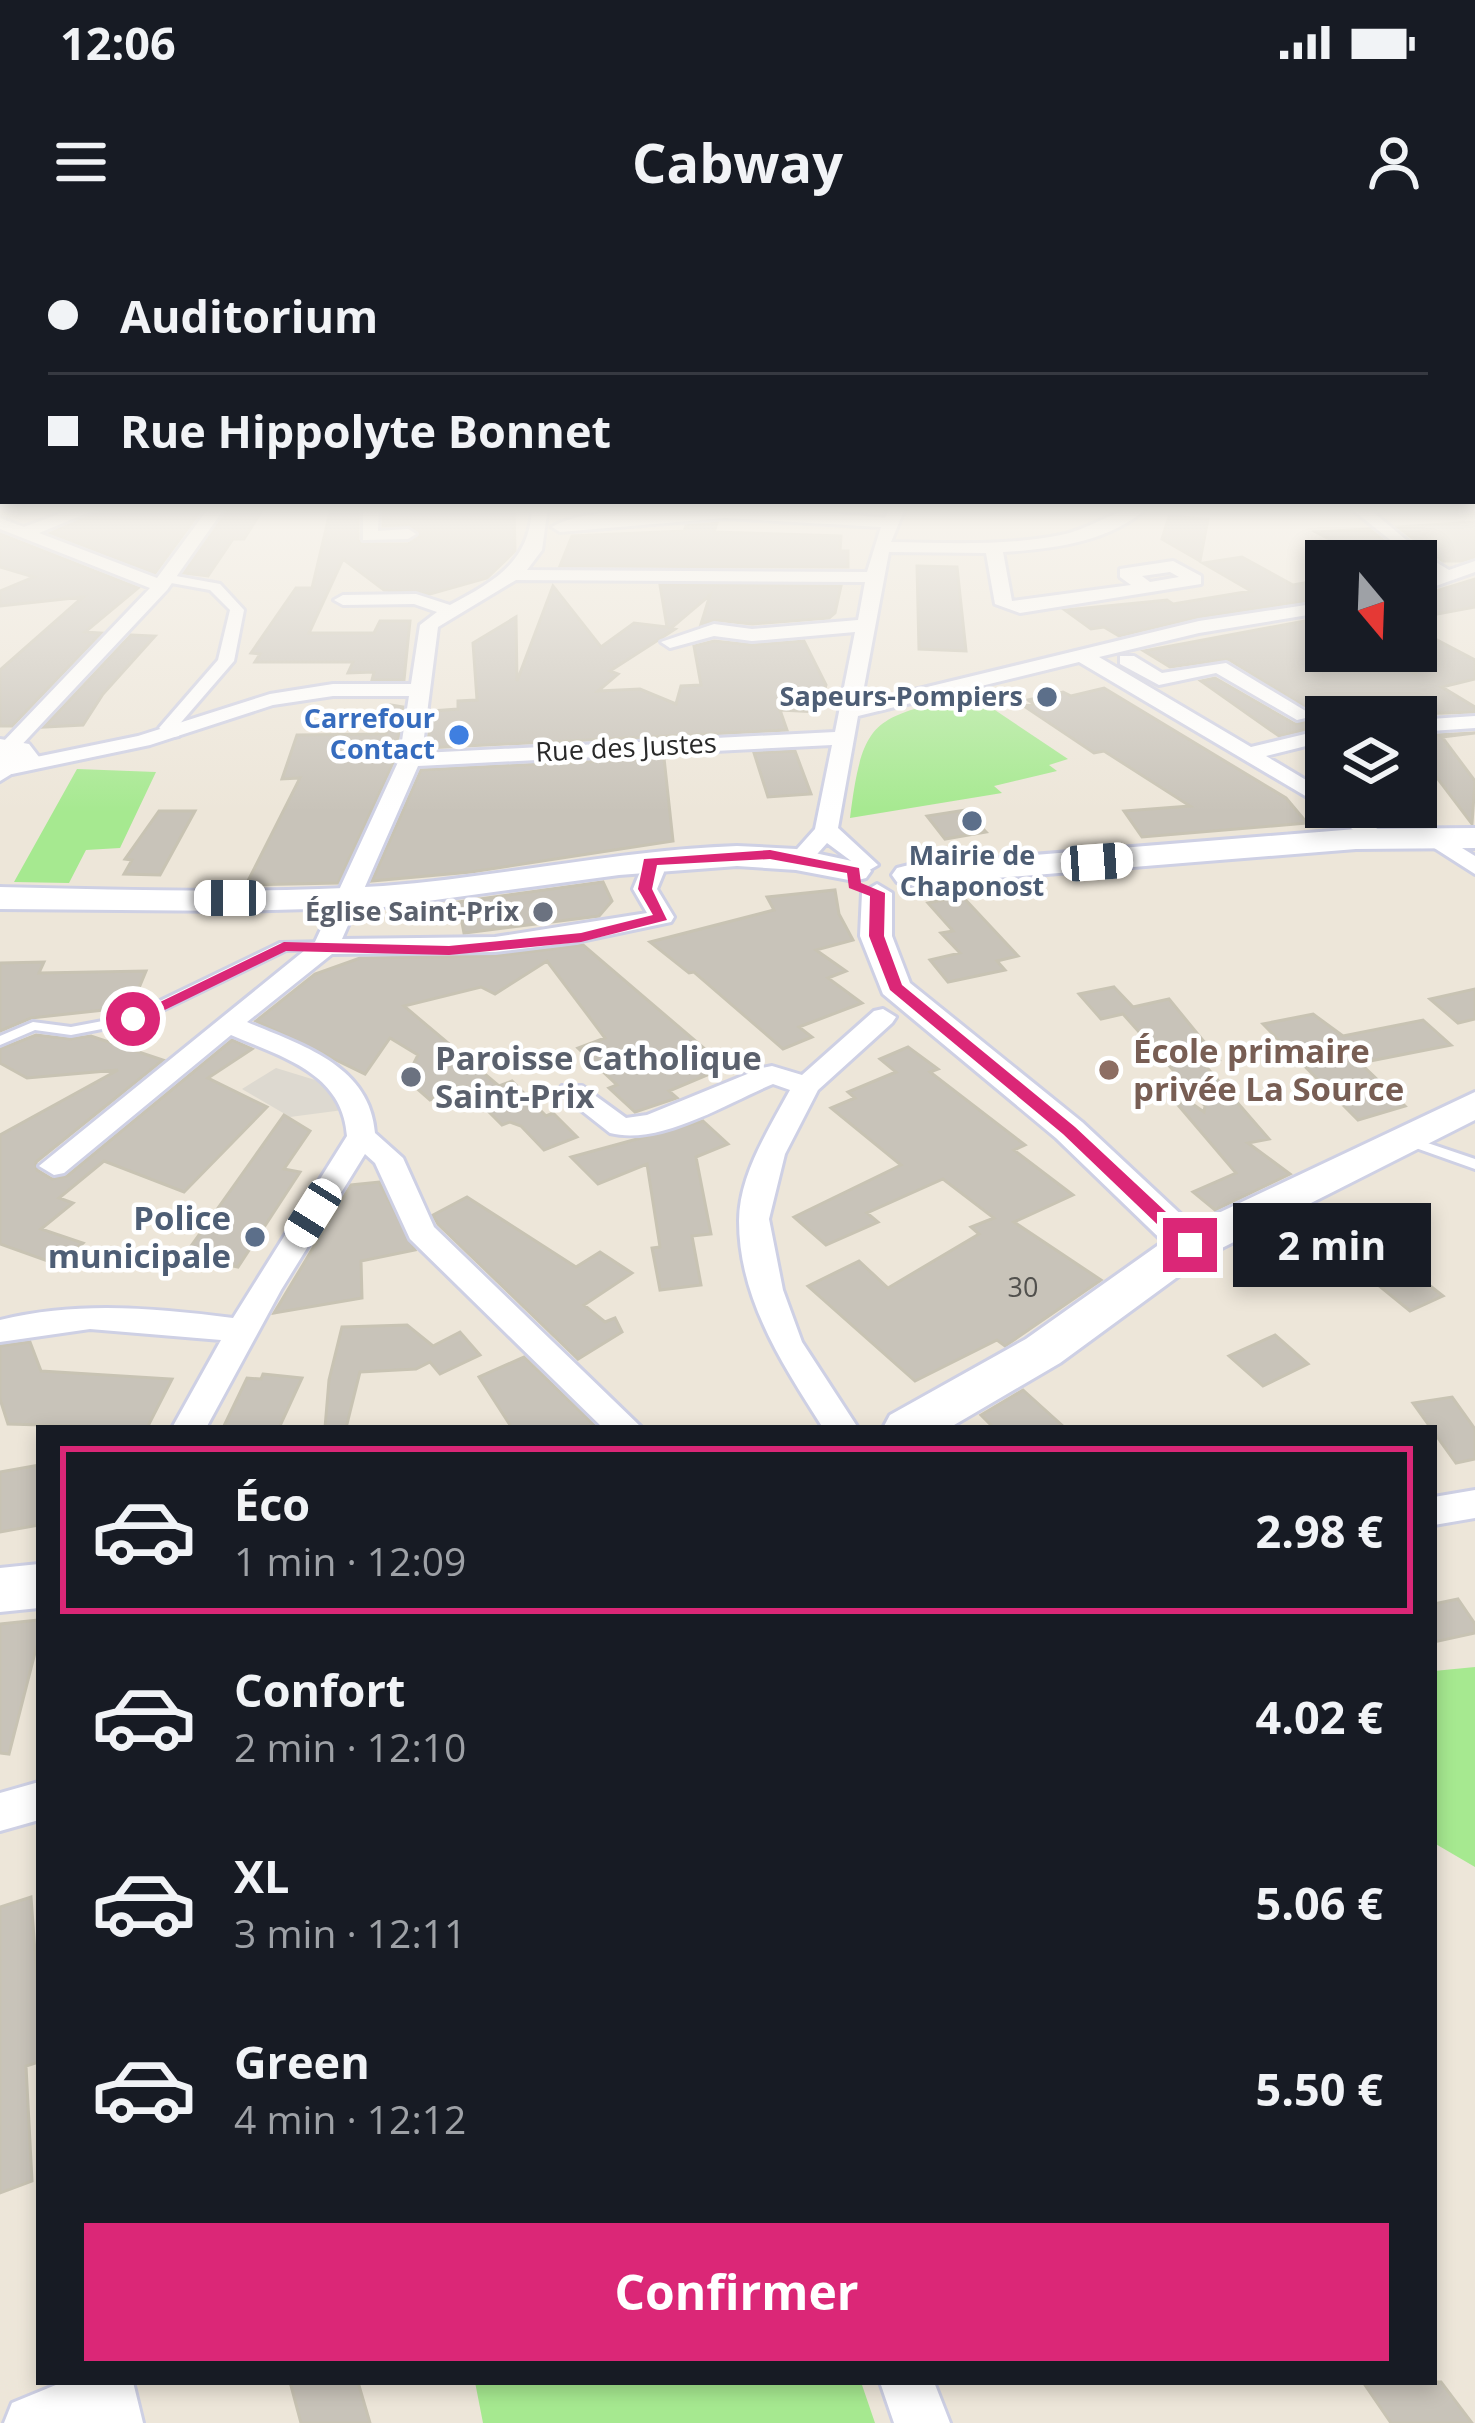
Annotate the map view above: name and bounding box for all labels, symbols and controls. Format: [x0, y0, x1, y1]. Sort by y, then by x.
text: 12:06 [60, 12, 176, 73]
text: Cabway [632, 125, 843, 199]
icon: menu [48, 129, 114, 195]
icon: person [1361, 129, 1427, 195]
text: Auditorium [120, 285, 378, 346]
text: Rue Hippolyte Bonnet [120, 400, 611, 461]
north arrow [1305, 540, 1437, 672]
map controls [1305, 540, 1437, 828]
place label: Sapeurs-Pompiers [780, 677, 1023, 714]
marker: Sapeurs-Pompiers [1034, 684, 1060, 710]
button: layers [1305, 696, 1437, 828]
place label: Carrefour Contact [304, 699, 435, 767]
marker: Carrefour Contact [446, 722, 472, 748]
street label: Rue des Justes [534, 723, 717, 770]
marker: Mairie de Chaponost [959, 808, 985, 834]
place label: Mairie de Chaponost [900, 836, 1044, 904]
car [1060, 842, 1134, 882]
car [194, 880, 266, 916]
place label: Église Saint-Prix [305, 892, 519, 929]
marker: Église Saint-Prix [530, 899, 556, 925]
route start [106, 992, 160, 1046]
place label: École primaire privée La Source [1133, 1028, 1404, 1111]
place label: Paroisse Catholique Saint-Prix [435, 1035, 762, 1118]
marker: École primaire privée La Source [1096, 1057, 1122, 1083]
marker: Paroisse Catholique Saint-Prix [398, 1064, 424, 1090]
car [279, 1173, 347, 1253]
place label: Police municipale [48, 1195, 231, 1278]
callout: 2 min [1232, 1203, 1430, 1287]
route end [1163, 1218, 1217, 1272]
text: 2 min [1278, 1218, 1386, 1271]
marker: Police municipale [242, 1224, 268, 1250]
house number: 30 [1008, 1268, 1038, 1305]
text: Éco [234, 1473, 310, 1534]
icon: car [90, 1476, 198, 1584]
text: 2.98 € [1256, 1500, 1383, 1561]
text: 1 min · 12:09 [234, 1534, 466, 1587]
text: Confort [234, 1659, 405, 1720]
icon: car [90, 1662, 198, 1770]
text: 4.02 € [1256, 1686, 1383, 1747]
text: 2 min · 12:10 [234, 1720, 466, 1773]
text: XL [234, 1845, 289, 1906]
icon: car [90, 1848, 198, 1956]
text: 5.06 € [1256, 1872, 1383, 1933]
text: 3 min · 12:11 [234, 1906, 466, 1959]
text: Green [234, 2031, 370, 2092]
icon: car [90, 2034, 198, 2142]
text: 5.50 € [1256, 2058, 1383, 2119]
text: 4 min · 12:12 [234, 2092, 466, 2145]
button: Confirmer [84, 2223, 1389, 2361]

